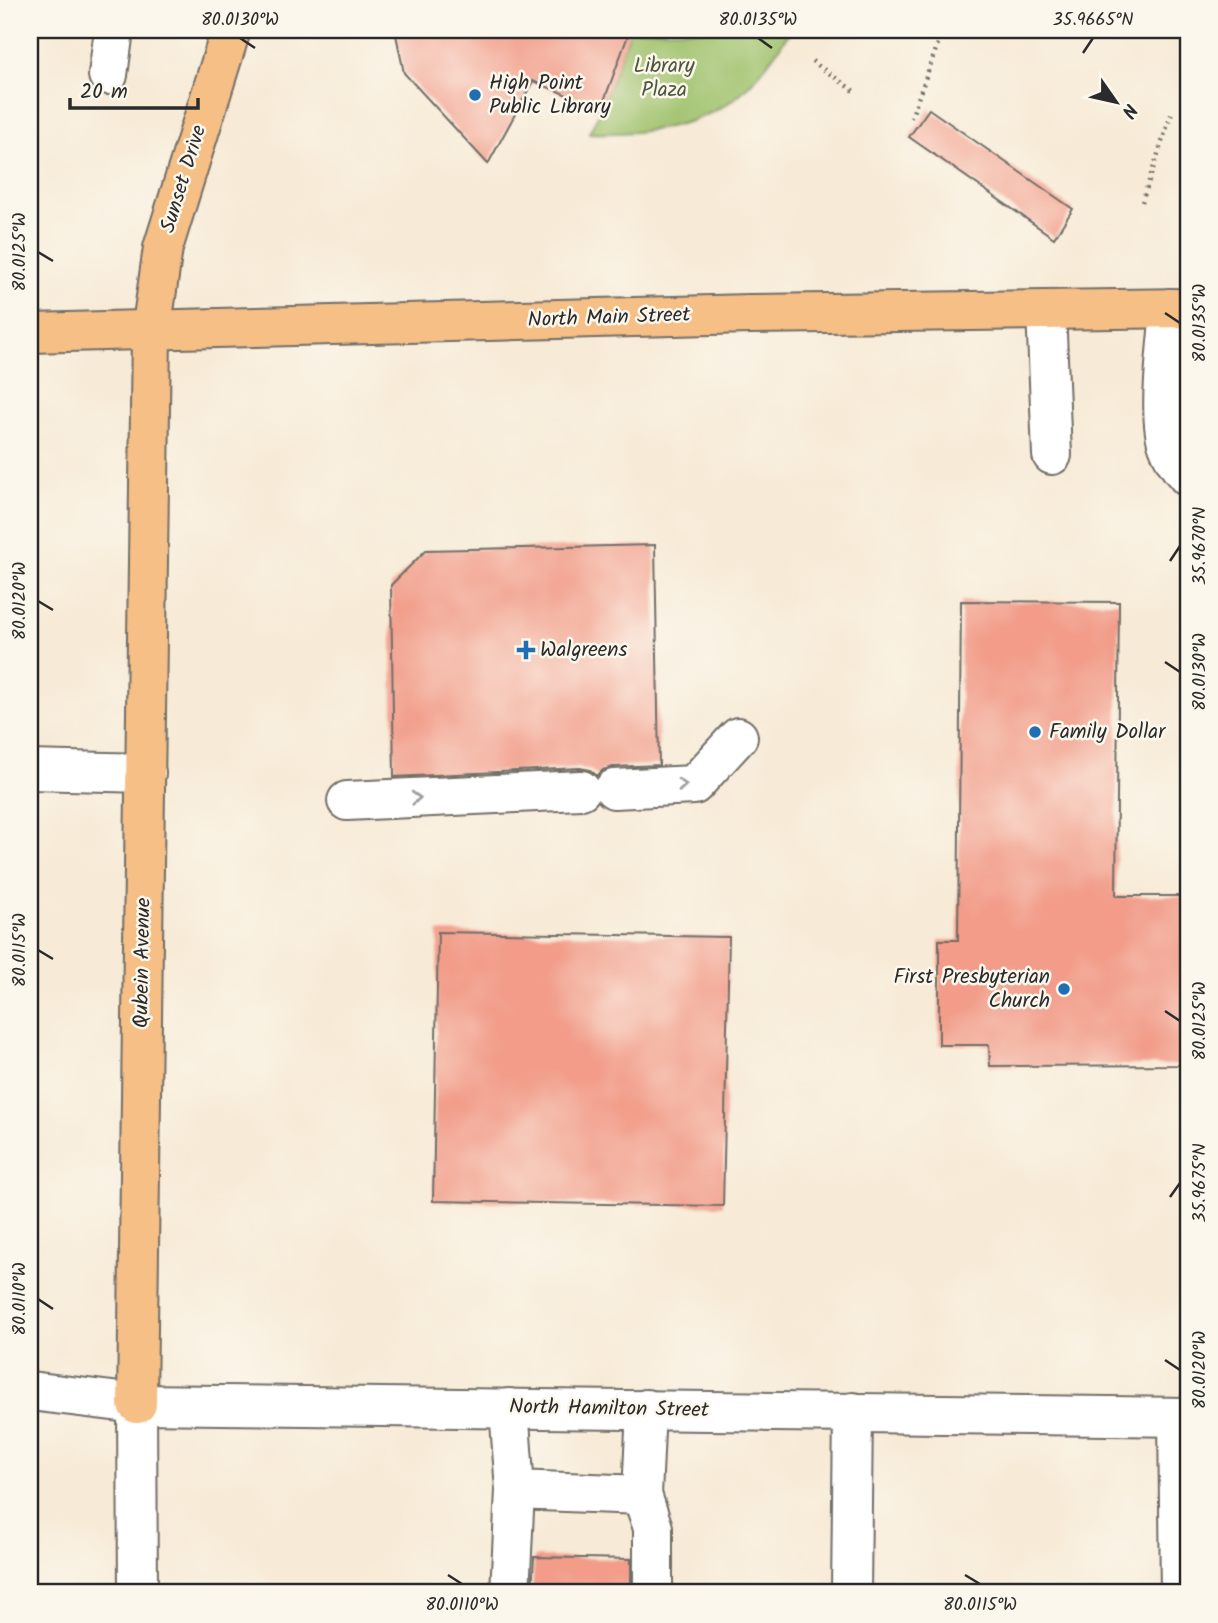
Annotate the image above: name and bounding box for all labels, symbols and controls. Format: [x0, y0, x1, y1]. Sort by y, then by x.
text: 80.0130°W [201, 6, 279, 35]
text: 80.0135°W [719, 6, 797, 35]
text: 35.9665°N [1053, 6, 1133, 35]
park label: Library Plaza [633, 50, 695, 107]
scale bar [70, 66, 198, 110]
north arrow [1082, 66, 1152, 136]
place label: High Point Public Library [489, 67, 611, 124]
text: 20 m [80, 76, 128, 109]
marker: High Point Public Library [467, 87, 483, 103]
text: N [1113, 97, 1144, 124]
street label: Sunset Drive [152, 120, 216, 237]
text: 80.0125°W [6, 212, 35, 292]
text: 80.0135°W [1186, 284, 1215, 362]
street label: North Main Street [527, 299, 692, 337]
text: 35.9670°N [1186, 507, 1215, 585]
text: 80.0120°W [6, 562, 35, 640]
text: 80.0130°W [1186, 633, 1215, 711]
place label: Walgreens [540, 634, 627, 667]
marker: Walgreens [518, 642, 534, 658]
place label: Family Dollar [1049, 716, 1166, 749]
marker: Family Dollar [1027, 724, 1043, 740]
one-way arrow [677, 778, 688, 793]
one-way arrow [410, 790, 421, 805]
street label: Qubein Avenue [125, 897, 161, 1029]
text: 80.0115°W [6, 913, 35, 987]
place label: First Presbyterian Church [893, 961, 1050, 1018]
marker: First Presbyterian Church [1056, 981, 1072, 997]
text: 80.0125°W [1186, 981, 1215, 1061]
text: 35.9675°N [1186, 1143, 1215, 1223]
text: 80.0110°W [6, 1262, 35, 1336]
text: 80.0120°W [1186, 1331, 1215, 1409]
street label: North Hamilton Street [509, 1391, 710, 1427]
text: 80.0110°W [425, 1591, 499, 1620]
text: 80.0115°W [943, 1591, 1017, 1620]

